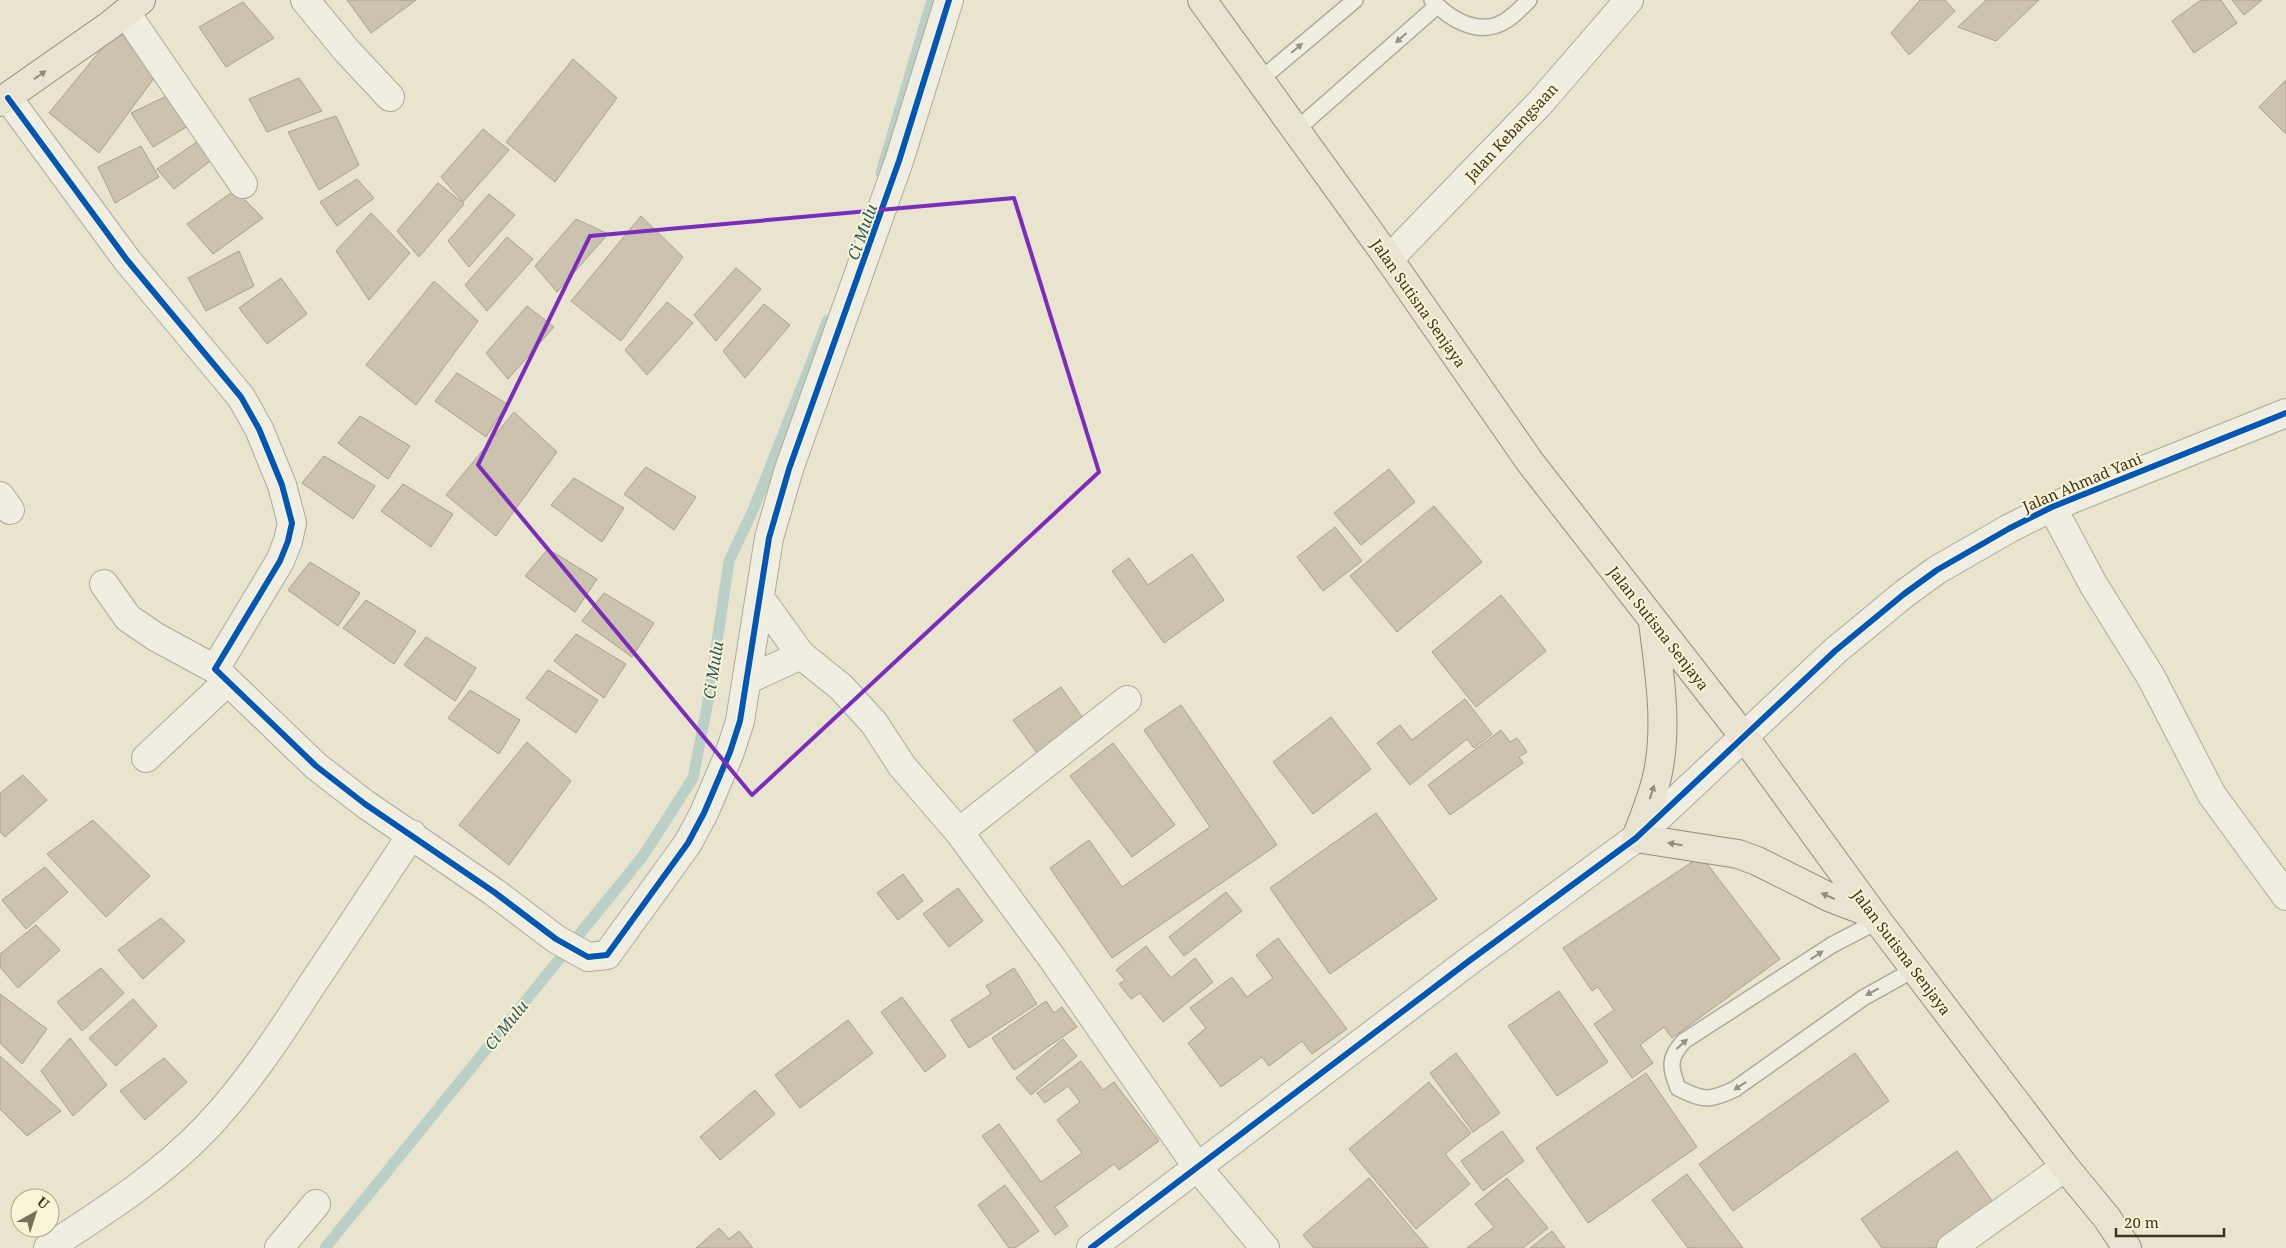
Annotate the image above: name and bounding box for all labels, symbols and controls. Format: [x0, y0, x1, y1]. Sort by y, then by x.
one-way arrow [1395, 32, 1407, 44]
one-way arrow [1290, 43, 1303, 54]
one-way arrow [33, 70, 47, 80]
street label: Jalan Kebangsaan [1460, 78, 1562, 186]
water label: Ci Mulu [842, 201, 882, 263]
street label: Jalan Sutisna Senjaya [1367, 234, 1471, 371]
street label: Jalan Ahmad Yani [2018, 448, 2145, 517]
street label: Jalan Sutisna Senjaya [1604, 561, 1714, 694]
water label: Ci Mulu [698, 639, 728, 700]
one-way arrow [1649, 784, 1656, 799]
one-way arrow [1667, 839, 1683, 847]
street label: Jalan Sutisna Senjaya [1848, 884, 1956, 1019]
one-way arrow [1820, 892, 1835, 900]
one-way arrow [1810, 950, 1824, 959]
one-way arrow [1866, 988, 1879, 997]
water label: Ci Mulu [479, 995, 533, 1055]
one-way arrow [1675, 1039, 1688, 1050]
one-way arrow [1733, 1081, 1746, 1091]
north arrow [10, 1188, 60, 1238]
text: U [33, 1192, 54, 1214]
scale bar [2116, 1206, 2224, 1238]
text: 20 m [2124, 1212, 2159, 1232]

